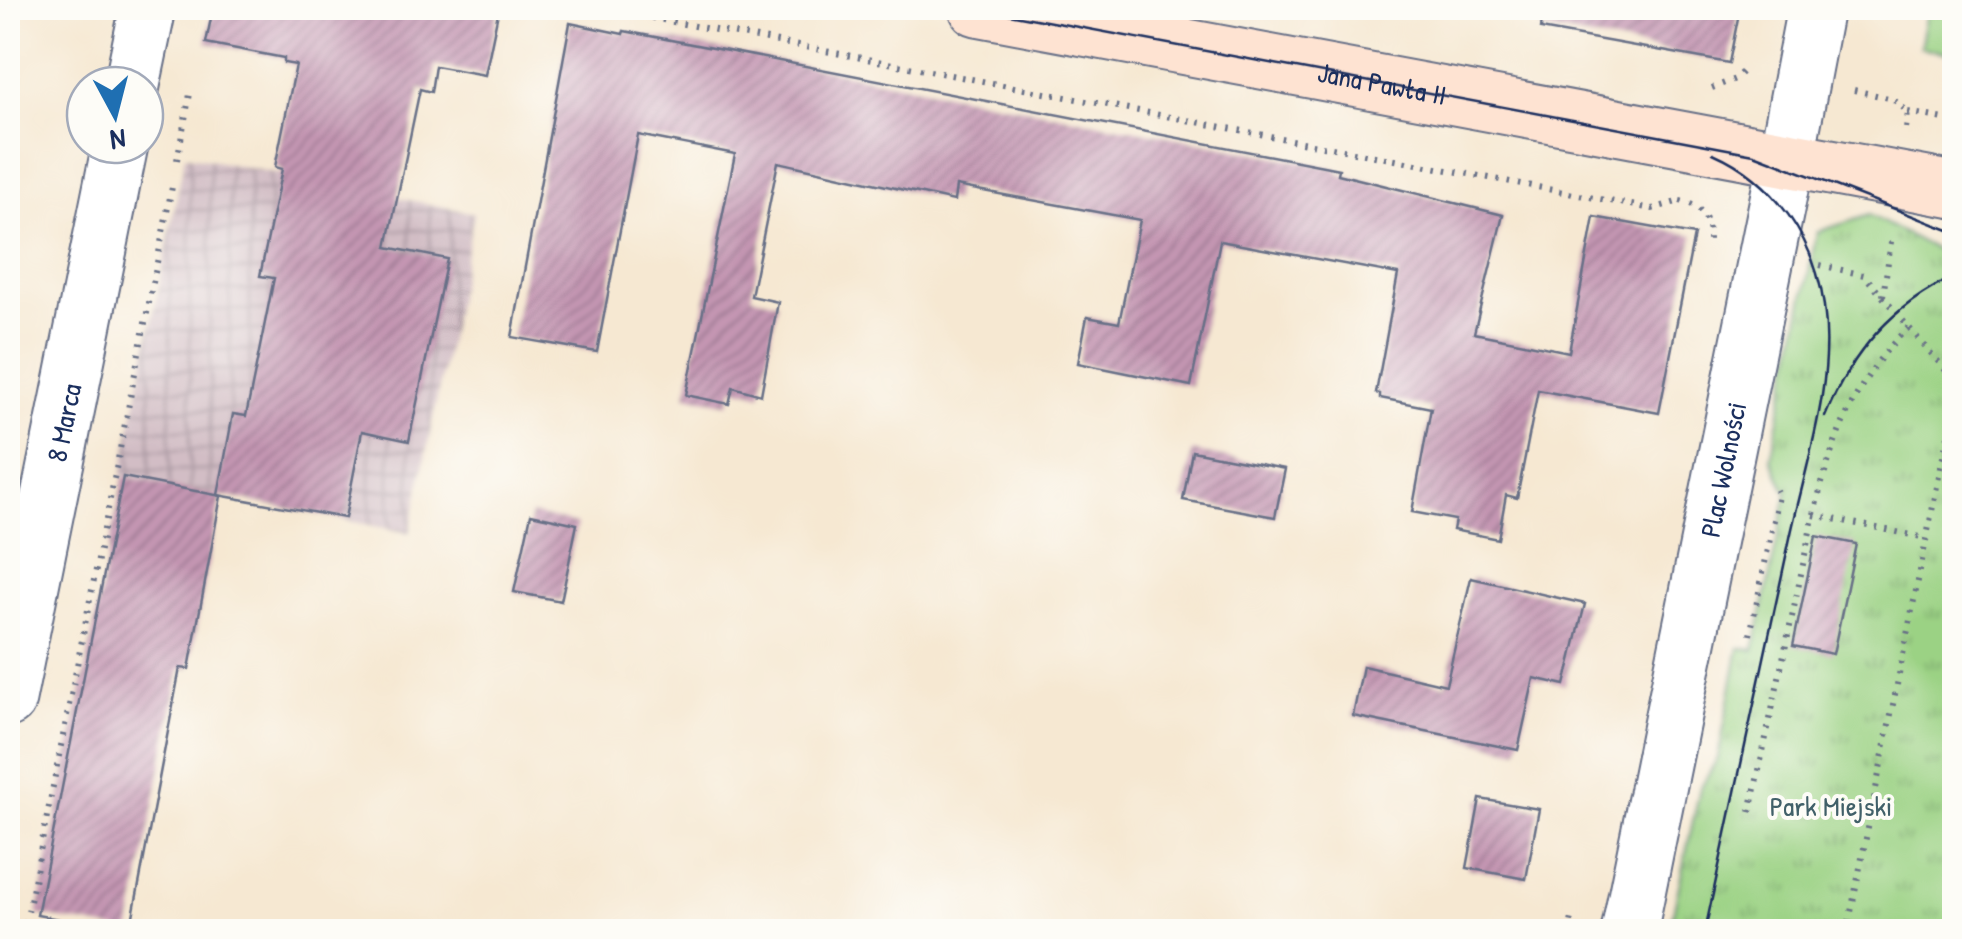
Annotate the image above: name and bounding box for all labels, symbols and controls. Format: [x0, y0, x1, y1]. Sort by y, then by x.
street label: Jana Pawła II [1315, 53, 1449, 114]
north arrow [65, 65, 165, 165]
text: N [108, 120, 128, 160]
street label: 8 Marca [37, 380, 90, 465]
street label: Plac Wolności [1691, 398, 1755, 540]
park label: Park Miejski [1770, 787, 1892, 825]

